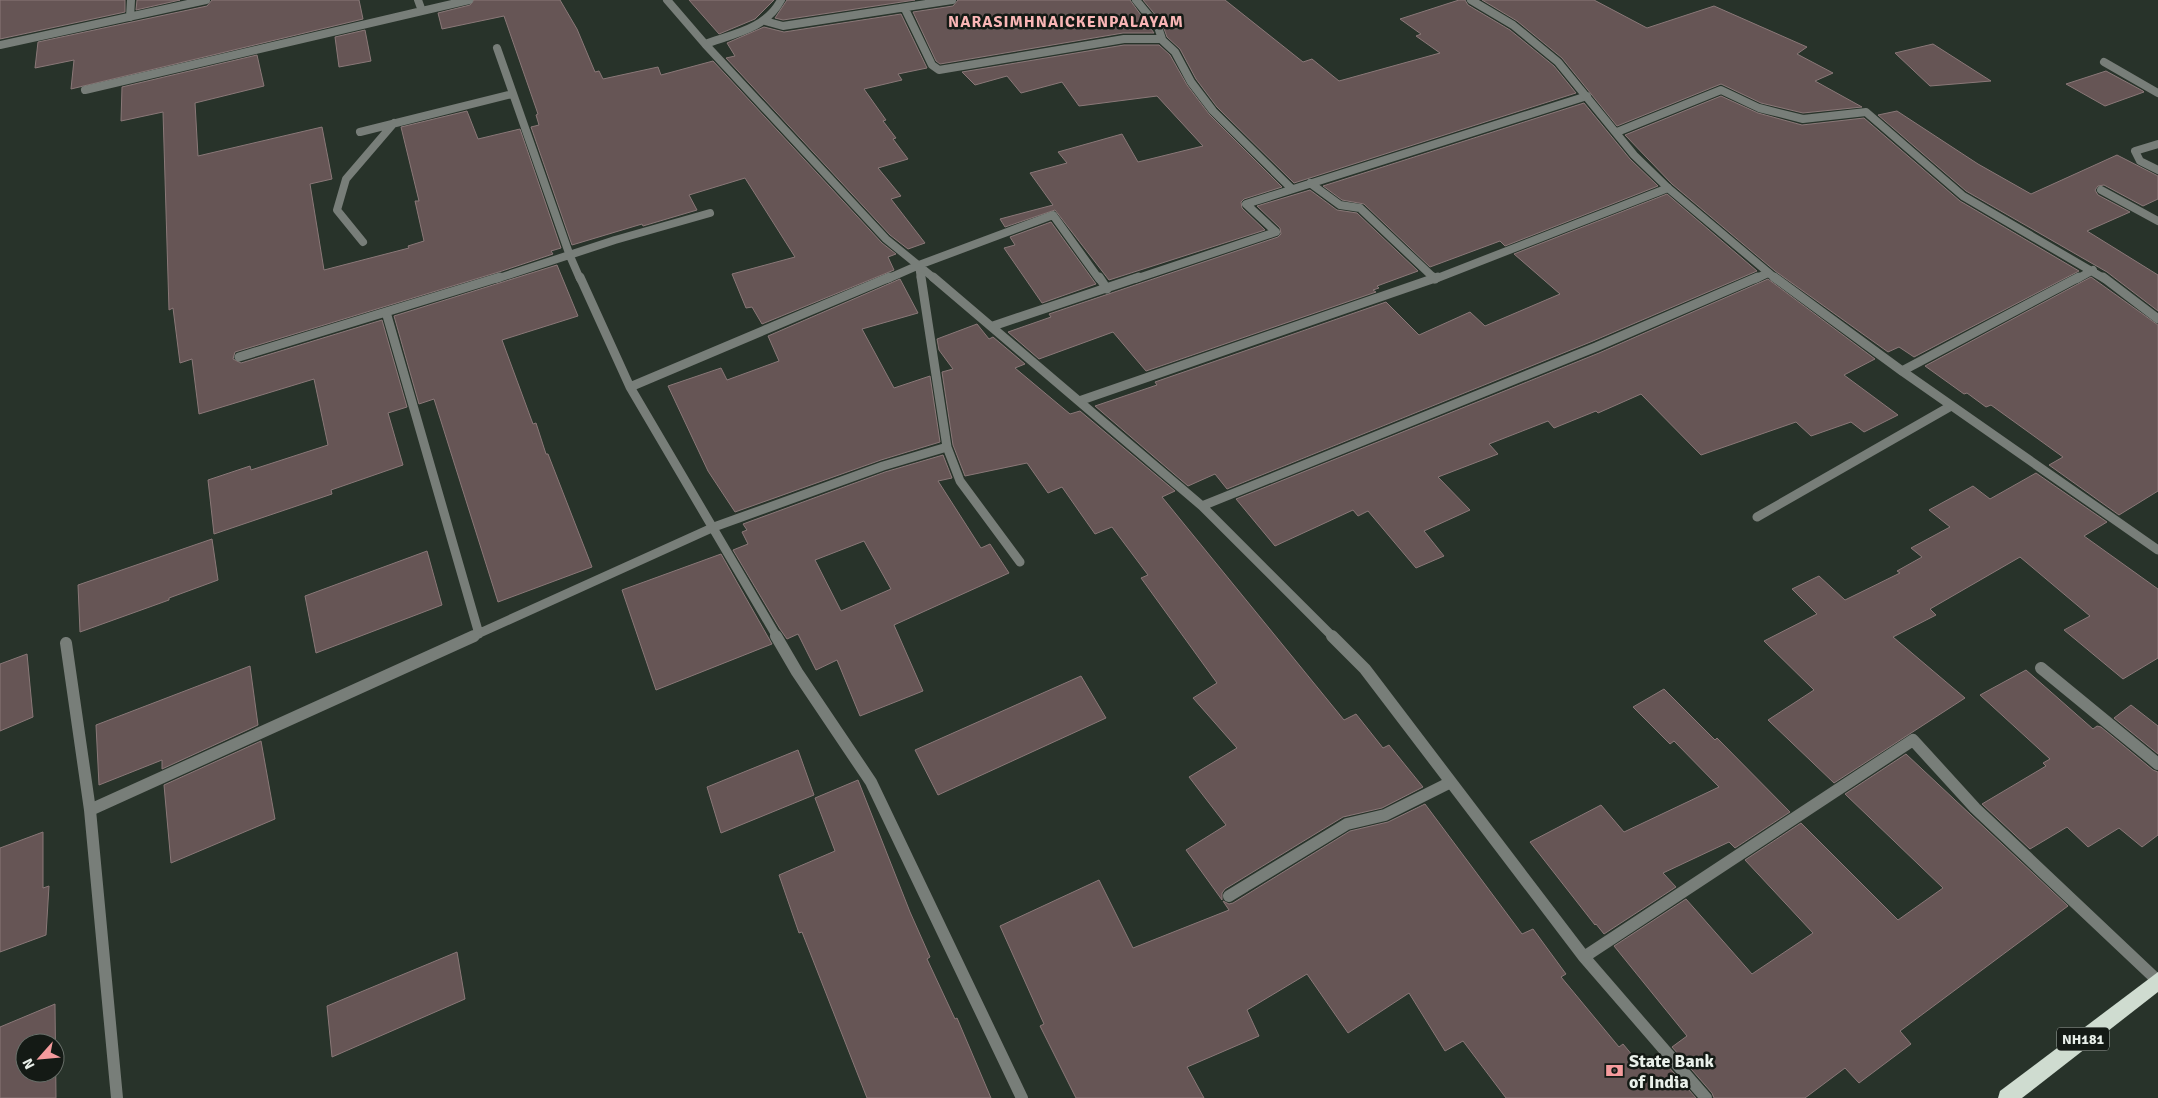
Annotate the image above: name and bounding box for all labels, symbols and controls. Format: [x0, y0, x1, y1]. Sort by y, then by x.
district label: NARASIMHNAICKENPALAYAM [948, 12, 1184, 32]
road number: NH181 [2057, 1028, 2109, 1050]
north arrow [15, 1033, 65, 1083]
place label: State Bank of India [1629, 1050, 1715, 1093]
text: N [19, 1055, 39, 1072]
bank icon: State Bank of India [1605, 1061, 1625, 1081]

